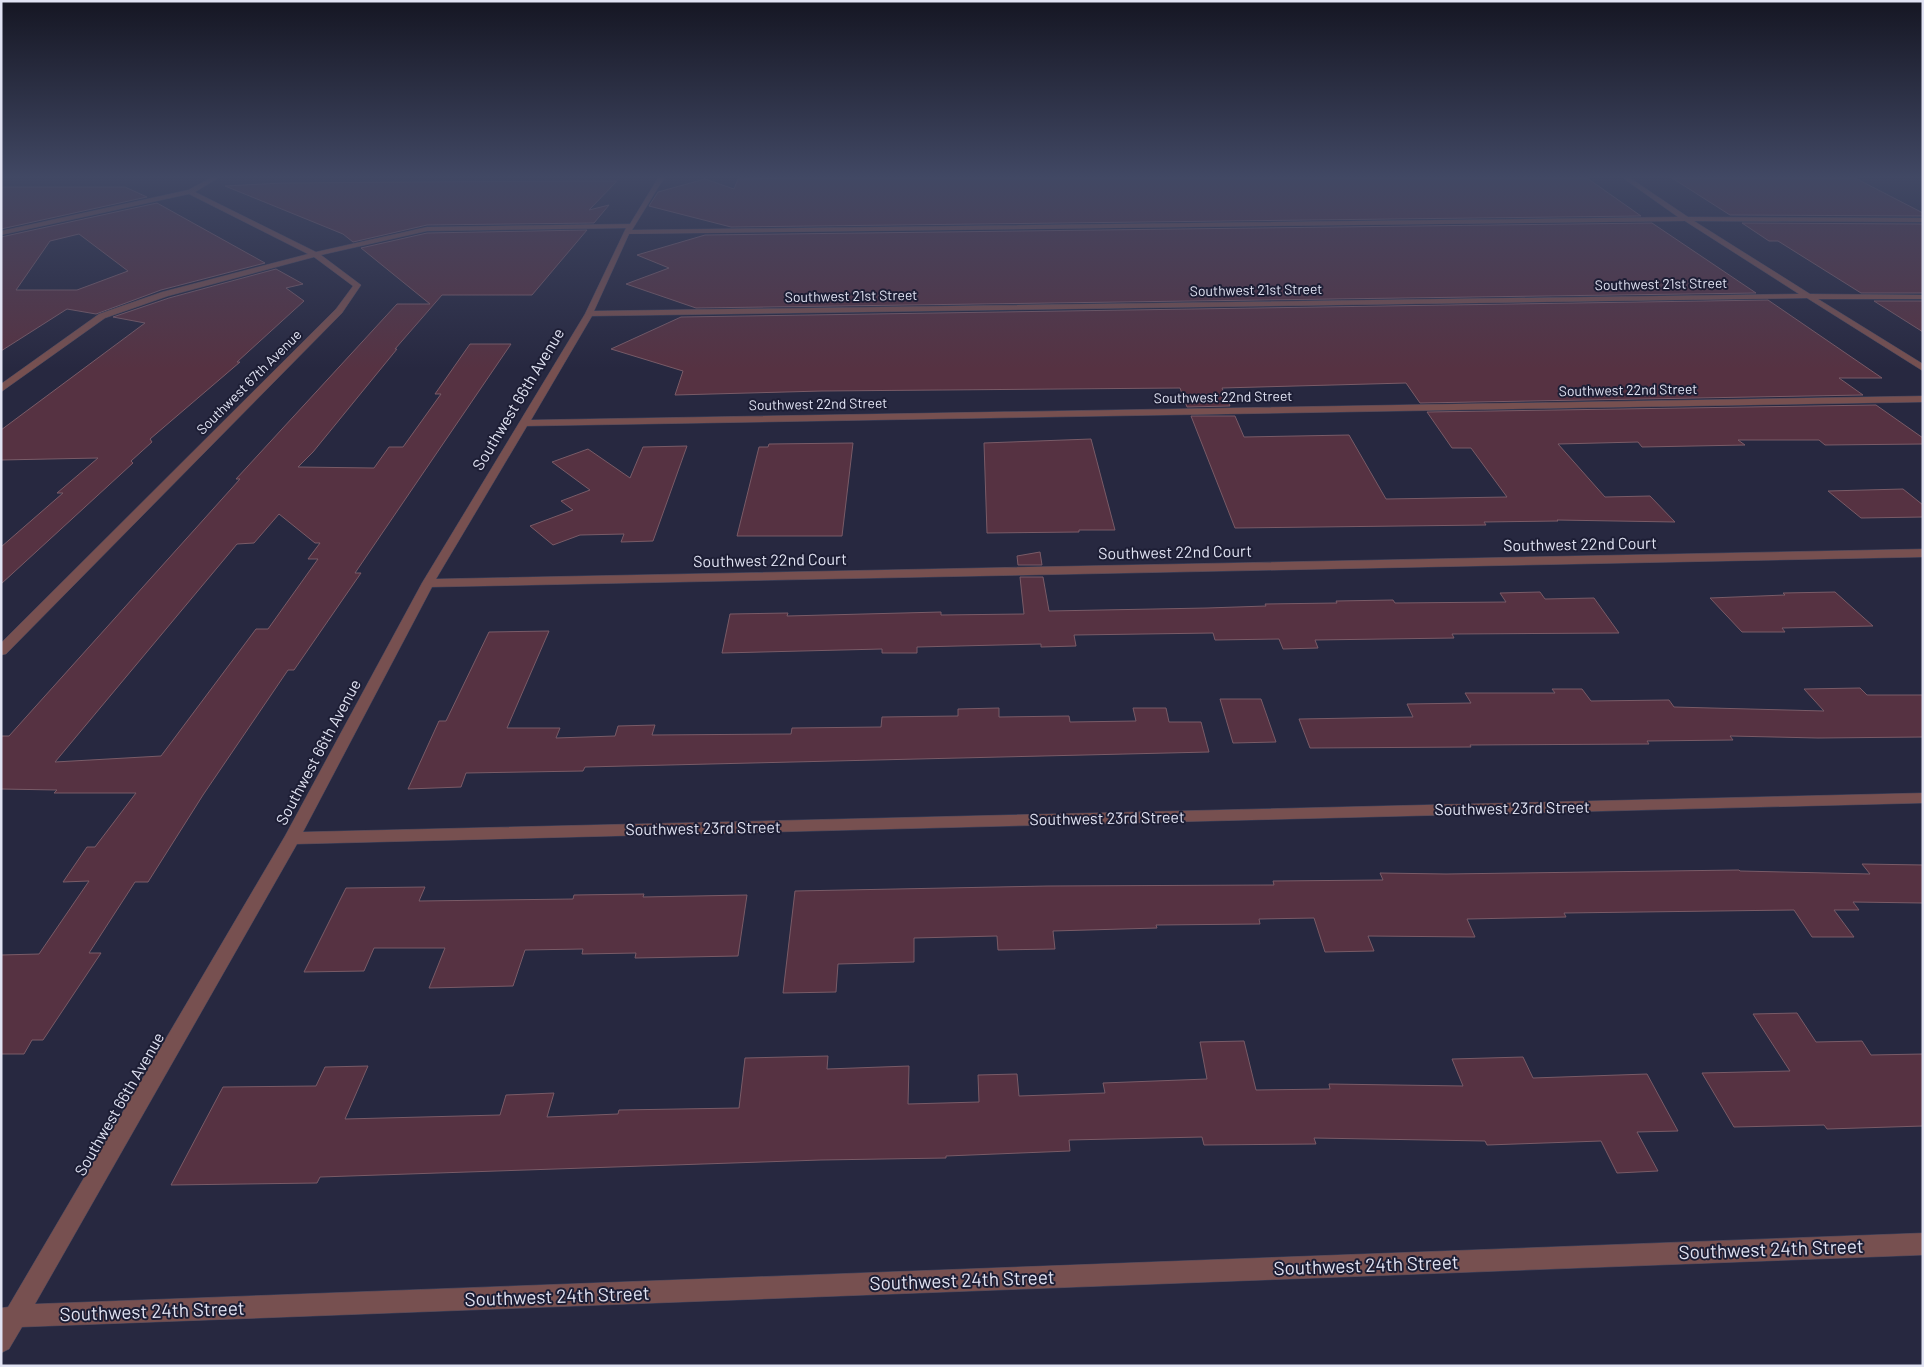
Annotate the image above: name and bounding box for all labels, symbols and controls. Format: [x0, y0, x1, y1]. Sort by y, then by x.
street label: Southwest 21st Street [1595, 274, 1727, 293]
street label: Southwest 21st Street [1190, 280, 1322, 299]
street label: Southwest 21st Street [785, 286, 917, 305]
street label: Southwest 66th Avenue [468, 324, 568, 473]
street label: Southwest 67th Avenue [193, 326, 305, 438]
street label: Southwest 22nd Street [1558, 380, 1698, 399]
street label: Southwest 22nd Street [1153, 387, 1293, 406]
street label: Southwest 22nd Street [748, 394, 888, 413]
street label: Southwest 22nd Court [1503, 533, 1657, 554]
street label: Southwest 22nd Court [1098, 541, 1252, 562]
street label: Southwest 22nd Court [693, 549, 847, 570]
street label: Southwest 66th Avenue [271, 676, 364, 828]
street label: Southwest 23rd Street [1434, 797, 1590, 818]
street label: Southwest 23rd Street [1029, 807, 1185, 828]
street label: Southwest 23rd Street [625, 817, 781, 838]
street label: Southwest 66th Avenue [70, 1029, 167, 1179]
street label: Southwest 24th Street [1678, 1234, 1864, 1263]
street label: Southwest 24th Street [1273, 1250, 1459, 1279]
street label: Southwest 24th Street [869, 1265, 1055, 1294]
street label: Southwest 24th Street [464, 1281, 650, 1310]
street label: Southwest 24th Street [59, 1296, 245, 1325]

